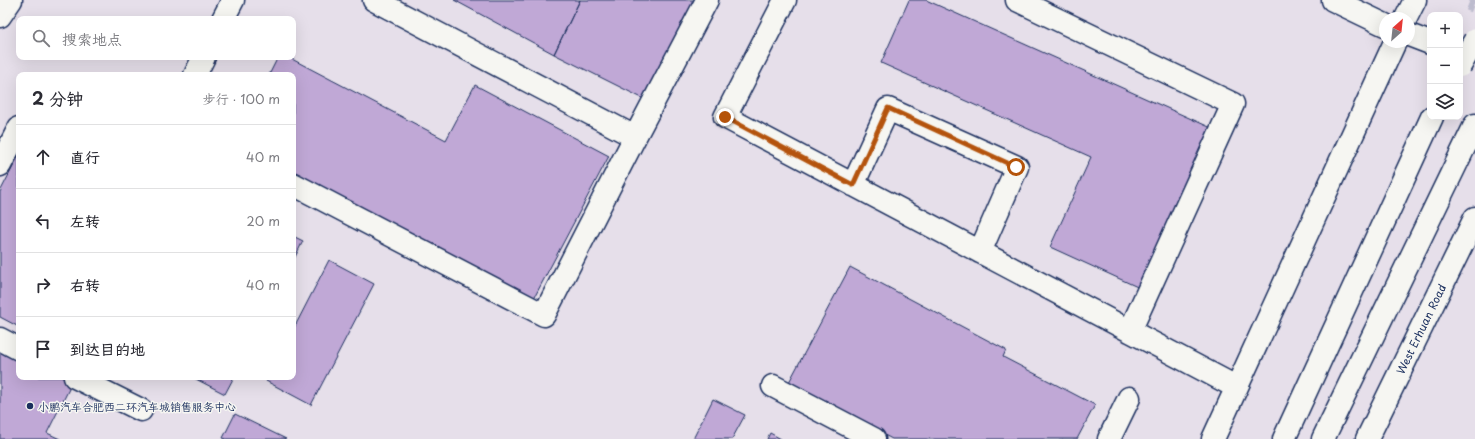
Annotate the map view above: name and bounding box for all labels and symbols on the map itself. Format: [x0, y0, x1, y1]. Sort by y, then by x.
north arrow [1379, 12, 1415, 48]
route end [716, 108, 734, 126]
route start [1007, 158, 1025, 176]
street label: West Erhuan Road [1392, 281, 1450, 377]
place label: 小鹏汽车合肥西二环汽车城销售服务中心 [38, 398, 236, 415]
marker: 小鹏汽车合肥西二环汽车城销售服务中心 [25, 401, 35, 411]

